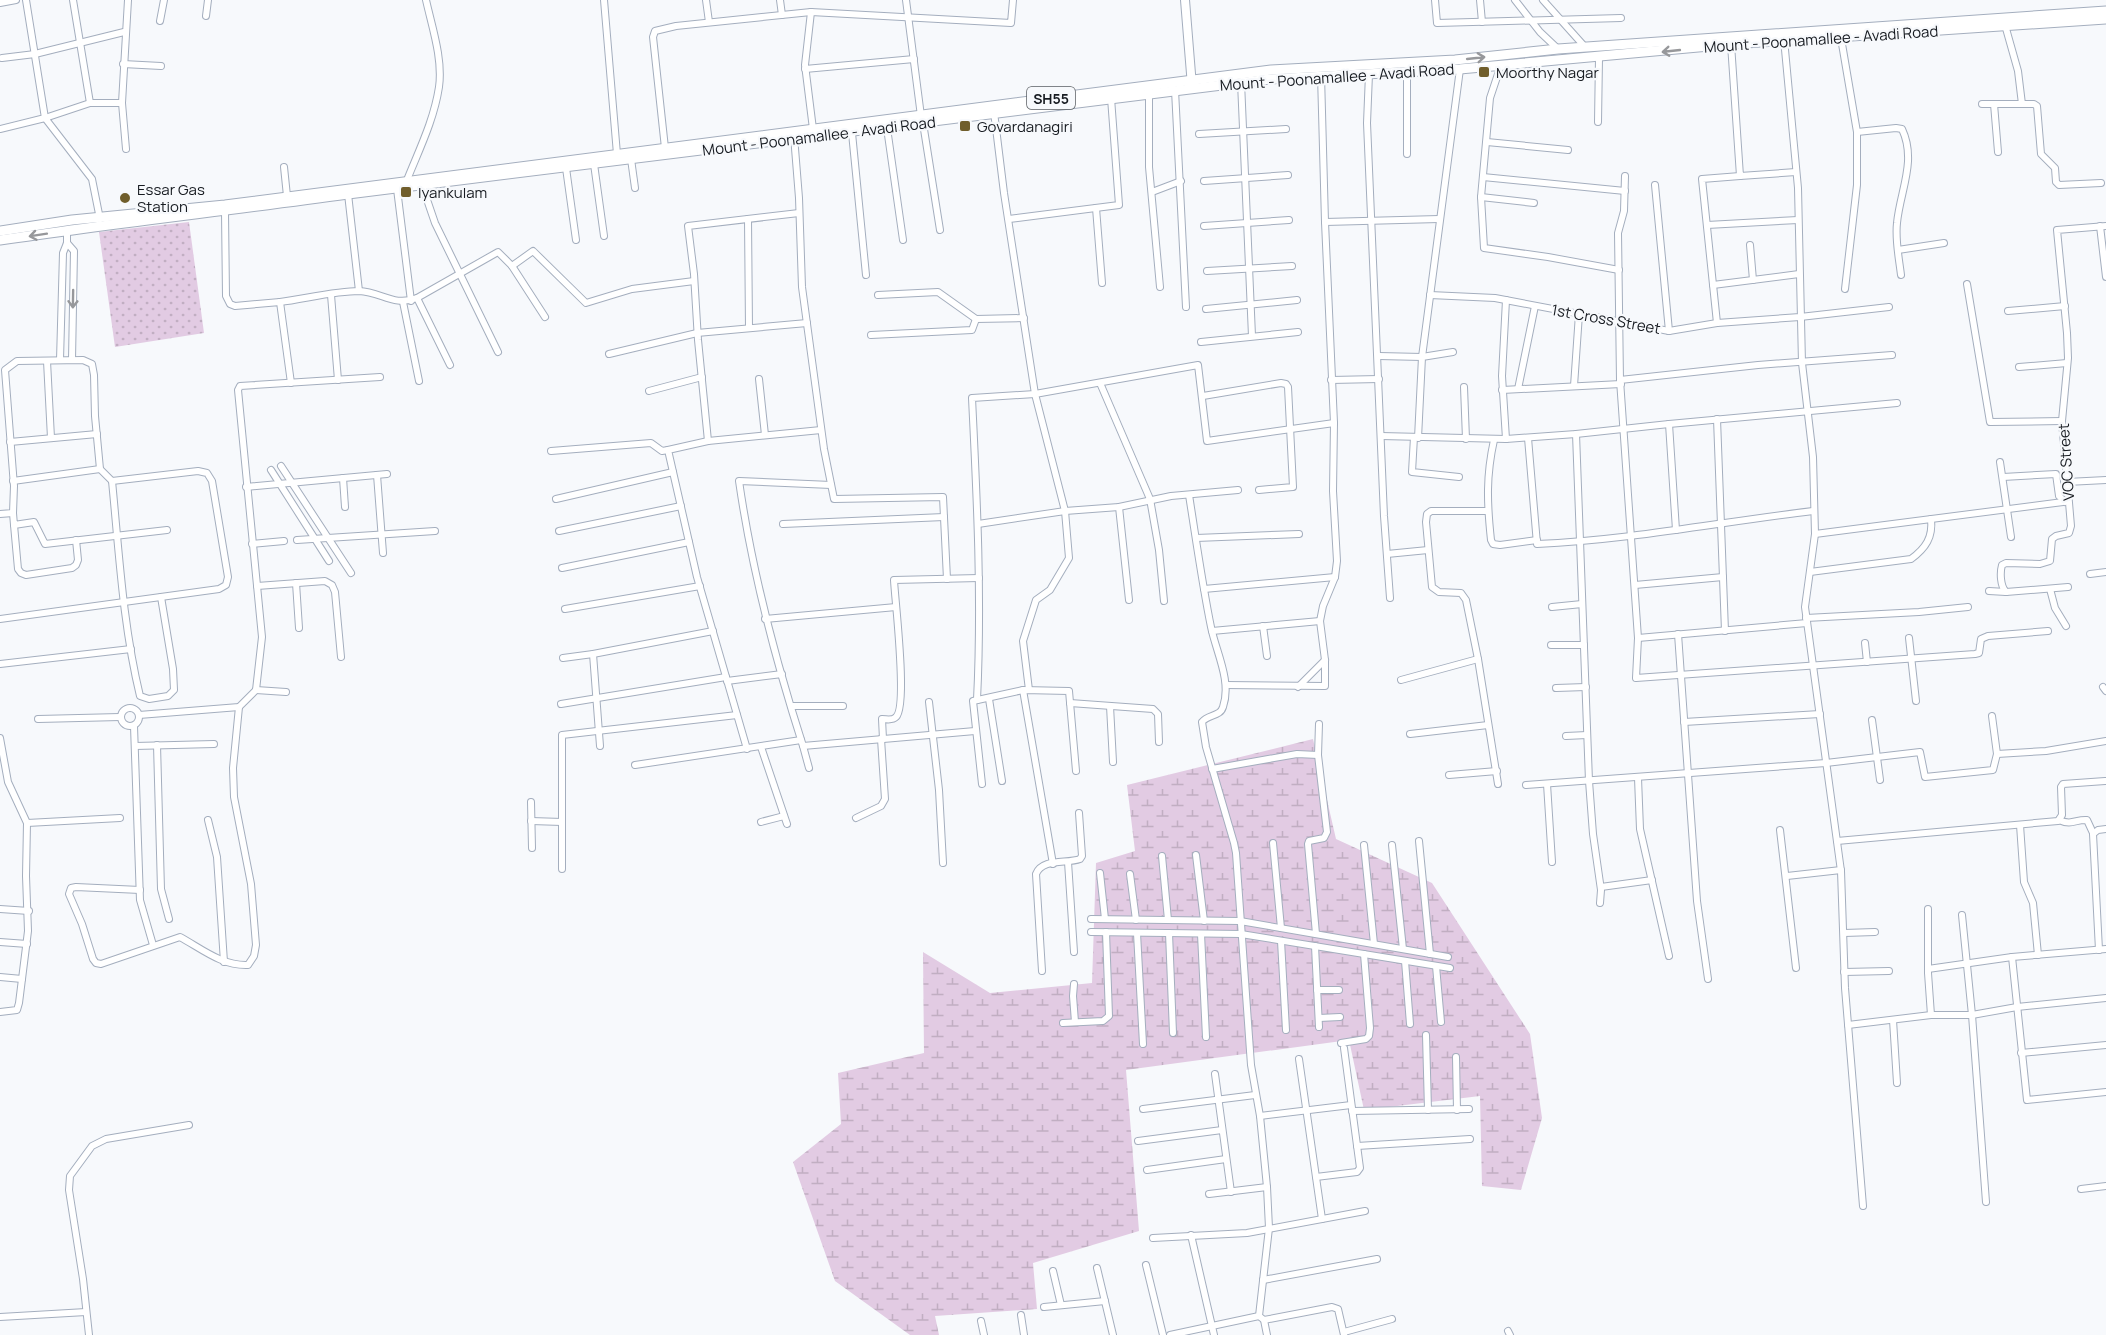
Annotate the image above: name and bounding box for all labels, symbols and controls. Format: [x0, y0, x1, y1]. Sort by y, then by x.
street label: Mount - Poonamallee - Avadi Road [1703, 20, 1939, 58]
one-way arrow [1661, 46, 1681, 57]
one-way arrow [1465, 52, 1485, 63]
street label: Mount - Poonamallee - Avadi Road [1219, 58, 1455, 96]
place label: Moorthy Nagar [1496, 62, 1599, 83]
marker: Moorthy Nagar [1477, 65, 1491, 79]
road number: SH55 [1027, 87, 1075, 109]
street label: Mount - Poonamallee - Avadi Road [701, 111, 937, 161]
place label: Govardanagiri [977, 116, 1073, 137]
marker: Govardanagiri [958, 119, 972, 133]
place label: Essar Gas Station [137, 179, 205, 217]
place label: Iyankulam [418, 182, 487, 203]
marker: Iyankulam [399, 185, 413, 199]
marker: Essar Gas Station [118, 191, 132, 205]
one-way arrow [28, 229, 48, 240]
one-way arrow [67, 289, 79, 309]
street label: 1st Cross Street [1550, 299, 1662, 339]
street label: VOC Street [2053, 423, 2079, 501]

